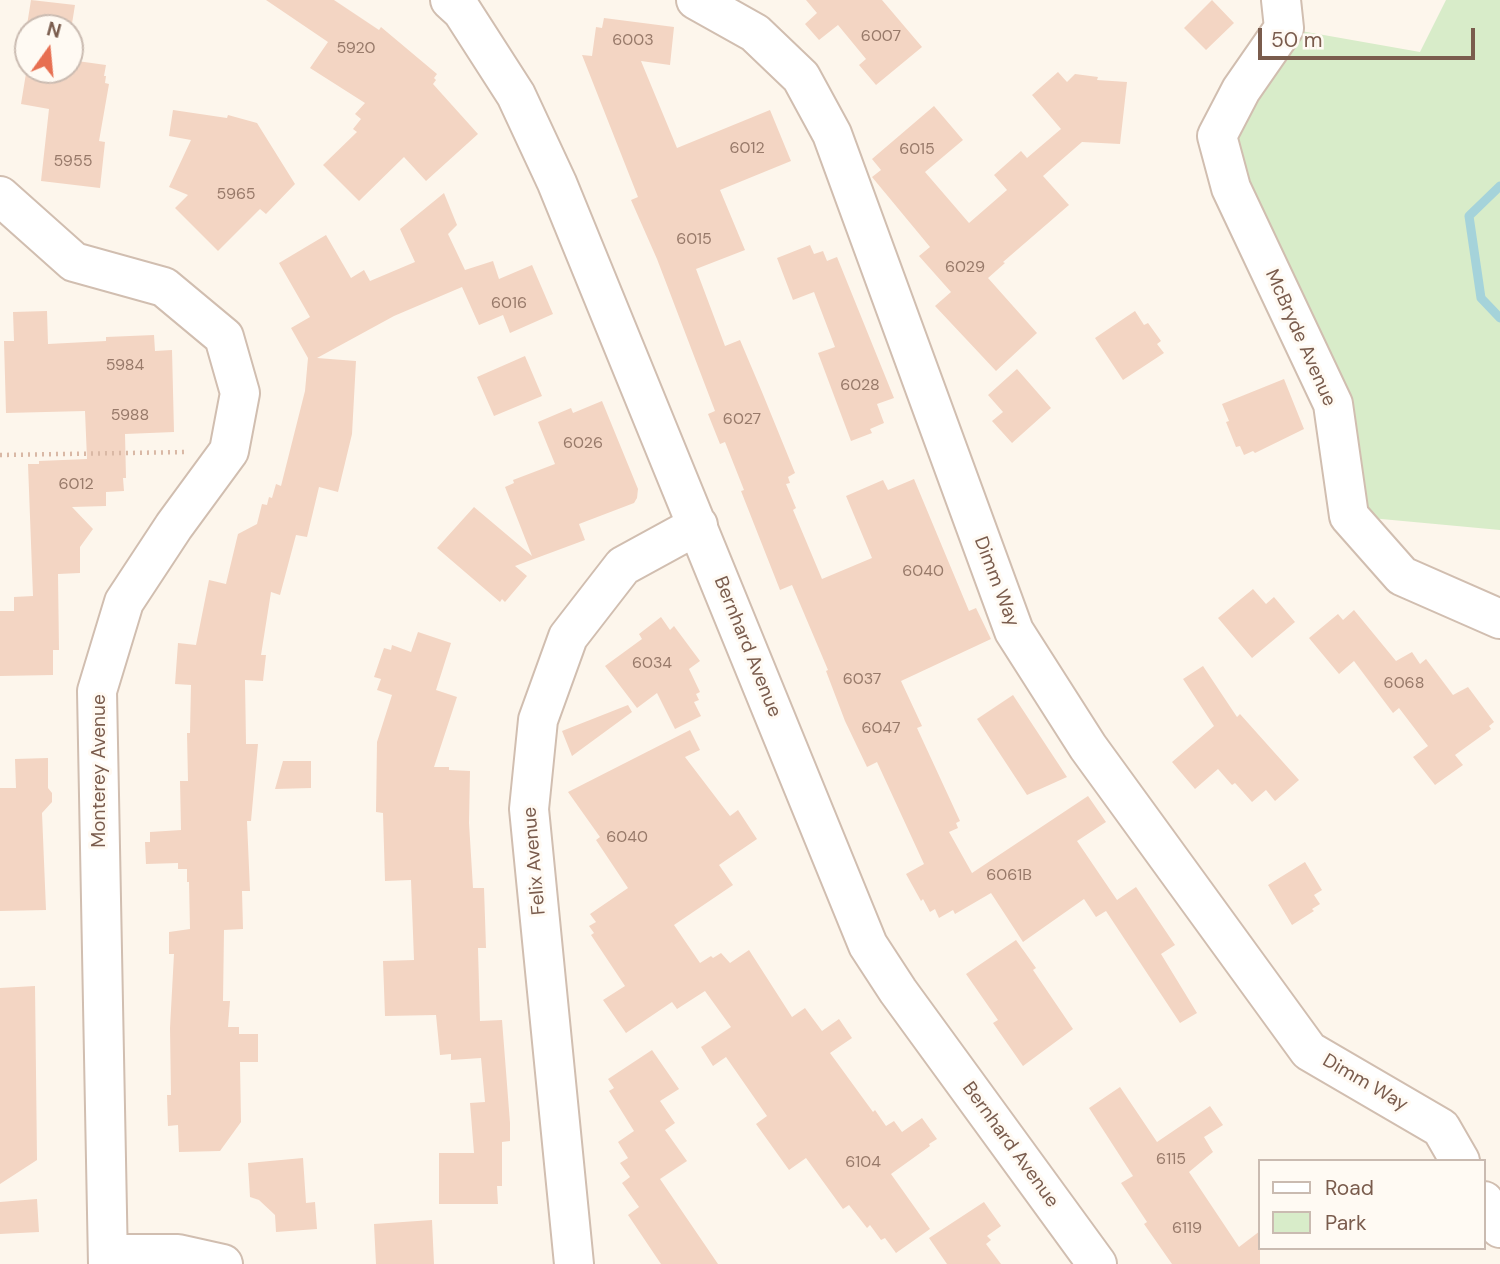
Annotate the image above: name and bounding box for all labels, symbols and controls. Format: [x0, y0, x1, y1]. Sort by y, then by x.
north arrow [14, 14, 84, 84]
scale bar [1262, 14, 1479, 58]
text: N [44, 16, 64, 44]
text: 50 m [1271, 26, 1322, 54]
house number: 6007 [861, 27, 901, 47]
house number: 6003 [612, 31, 654, 51]
house number: 5920 [336, 39, 376, 59]
house number: 6012 [729, 139, 765, 159]
house number: 6015 [899, 140, 935, 160]
house number: 5955 [54, 152, 92, 172]
house number: 5965 [217, 185, 255, 205]
house number: 6015 [676, 230, 712, 250]
house number: 6029 [945, 258, 985, 278]
street label: McBryde Avenue [1260, 266, 1340, 410]
house number: 6016 [491, 294, 527, 314]
house number: 5984 [106, 356, 144, 376]
house number: 6028 [840, 376, 880, 396]
house number: 5988 [111, 406, 149, 426]
house number: 6027 [723, 410, 761, 430]
house number: 6026 [563, 434, 603, 454]
house number: 6012 [58, 475, 94, 495]
street label: Dimm Way [968, 534, 1024, 630]
house number: 6040 [902, 562, 944, 582]
street label: Bernhard Avenue [708, 573, 786, 721]
house number: 6034 [632, 654, 672, 674]
house number: 6037 [843, 670, 881, 690]
house number: 6068 [1384, 674, 1424, 694]
street label: Monterey Avenue [89, 694, 111, 848]
house number: 6047 [861, 719, 901, 739]
street label: Felix Avenue [519, 806, 551, 916]
house number: 6040 [606, 828, 648, 848]
house number: 6061B [986, 866, 1032, 886]
street label: Dimm Way [1318, 1049, 1412, 1117]
street label: Bernhard Avenue [957, 1078, 1063, 1212]
house number: 6115 [1156, 1150, 1186, 1170]
house number: 6104 [845, 1153, 881, 1173]
legend [1258, 1159, 1486, 1250]
text: Road [1325, 1174, 1374, 1202]
text: Park [1325, 1209, 1366, 1237]
house number: 6119 [1172, 1219, 1202, 1239]

